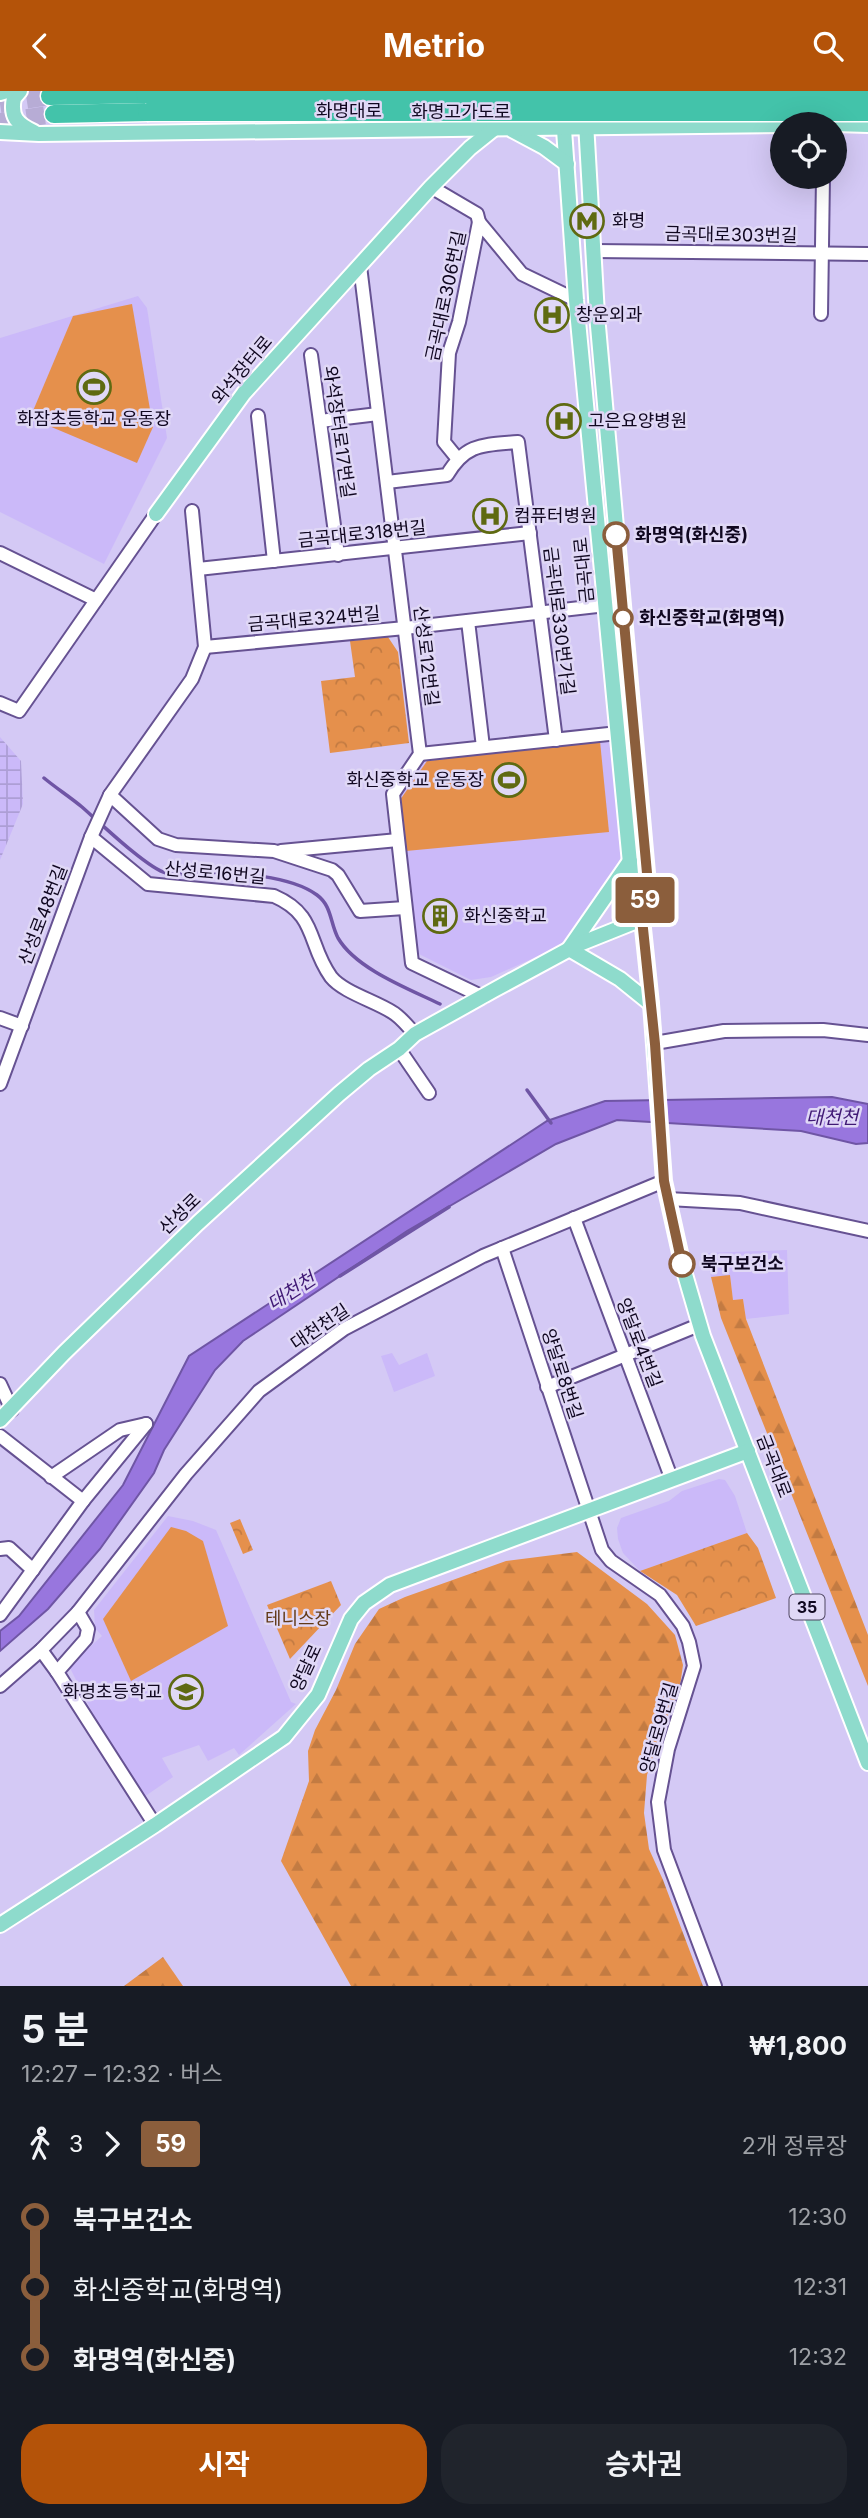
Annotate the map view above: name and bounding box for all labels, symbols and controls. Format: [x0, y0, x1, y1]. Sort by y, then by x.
text: Metrio [383, 26, 485, 65]
icon: back [21, 27, 59, 65]
icon: search [809, 27, 847, 65]
street label: 화명대로 [316, 100, 382, 121]
street label: 화명고가도로 [411, 101, 511, 122]
map controls [770, 112, 847, 189]
button: locate [770, 112, 847, 189]
metro station icon: 화명 [568, 202, 606, 240]
place label: 화명 [612, 210, 645, 231]
street label: 금곡대로303번길 [664, 223, 798, 246]
street label: 금곡대로306번길 [421, 229, 470, 363]
hospital icon: 창운외과 [533, 296, 571, 334]
place label: 창운외과 [576, 304, 643, 325]
street label: 와석장터로 [207, 331, 276, 408]
street label: 와석장터로17번길 [320, 364, 359, 499]
sports icon: 화잠초등학교 운동장 [75, 368, 113, 406]
hospital icon: 고은요양병원 [545, 402, 583, 440]
place label: 화잠초등학교 운동장 [17, 408, 171, 429]
place label: 고은요양병원 [588, 410, 687, 431]
hospital icon: 컴퓨터병원 [471, 497, 509, 535]
place label: 컴퓨터병원 [514, 505, 597, 526]
street label: 금곡대로318번길 [297, 516, 427, 551]
marker: 화명역(화신중) [603, 522, 629, 548]
place label: 화명역(화신중) [635, 524, 748, 545]
street label: 금곡대로 [570, 536, 597, 604]
street label: 금곡대로330번가길 [540, 545, 579, 696]
street label: 금곡대로324번길 [247, 602, 381, 635]
street label: 산성로12번길 [410, 604, 443, 707]
place label: 화신중학교(화명역) [639, 607, 785, 628]
marker: 화신중학교(화명역) [613, 608, 633, 628]
sports icon: 화신중학교 운동장 [490, 761, 528, 799]
place label: 화신중학교 운동장 [346, 769, 484, 790]
street label: 산성로16번길 [164, 858, 266, 887]
street label: 산성로48번길 [14, 862, 71, 968]
line badge: 59 [614, 877, 676, 923]
text: 59 [630, 885, 660, 914]
building icon: 화신중학교 [421, 897, 459, 935]
place label: 화신중학교 [464, 905, 547, 926]
water label: 대천천 [806, 1106, 860, 1129]
street label: 산성로 [154, 1189, 205, 1238]
marker: 북구보건소 [669, 1251, 695, 1277]
place label: 북구보건소 [701, 1253, 784, 1274]
water label: 대천천 [263, 1267, 321, 1315]
street label: 양달로4번길 [613, 1295, 666, 1391]
street label: 대천천길 [286, 1299, 353, 1354]
street label: 양달로8번길 [538, 1326, 587, 1422]
street label: 금곡대로 [753, 1431, 796, 1501]
road number: 35 [790, 1595, 824, 1619]
park label: 테니스장 [265, 1608, 331, 1629]
street label: 양달로 [286, 1641, 326, 1695]
school or university icon: 화명초등학교 [167, 1673, 205, 1711]
street label: 양달로9번길 [635, 1680, 682, 1776]
place label: 화명초등학교 [63, 1681, 162, 1702]
text: 5 분 [21, 2006, 89, 2052]
text: ₩1,800 [749, 2030, 847, 2061]
text: 12:27 – 12:32 · 버스 [21, 2060, 223, 2088]
icon: walk [21, 2125, 59, 2163]
icon: forward [93, 2125, 131, 2163]
text: 59 [155, 2129, 186, 2158]
text: 3 [69, 2130, 83, 2158]
text: 2개 정류장 [742, 2132, 847, 2160]
text: 12:30 [788, 2203, 847, 2231]
text: 북구보건소 [73, 2204, 193, 2235]
text: 12:31 [793, 2273, 847, 2301]
text: 화신중학교(화명역) [73, 2274, 283, 2305]
text: 12:32 [789, 2343, 847, 2371]
text: 화명역(화신중) [73, 2344, 236, 2375]
button: 시작 [21, 2424, 427, 2504]
button: 승차권 [441, 2424, 847, 2504]

